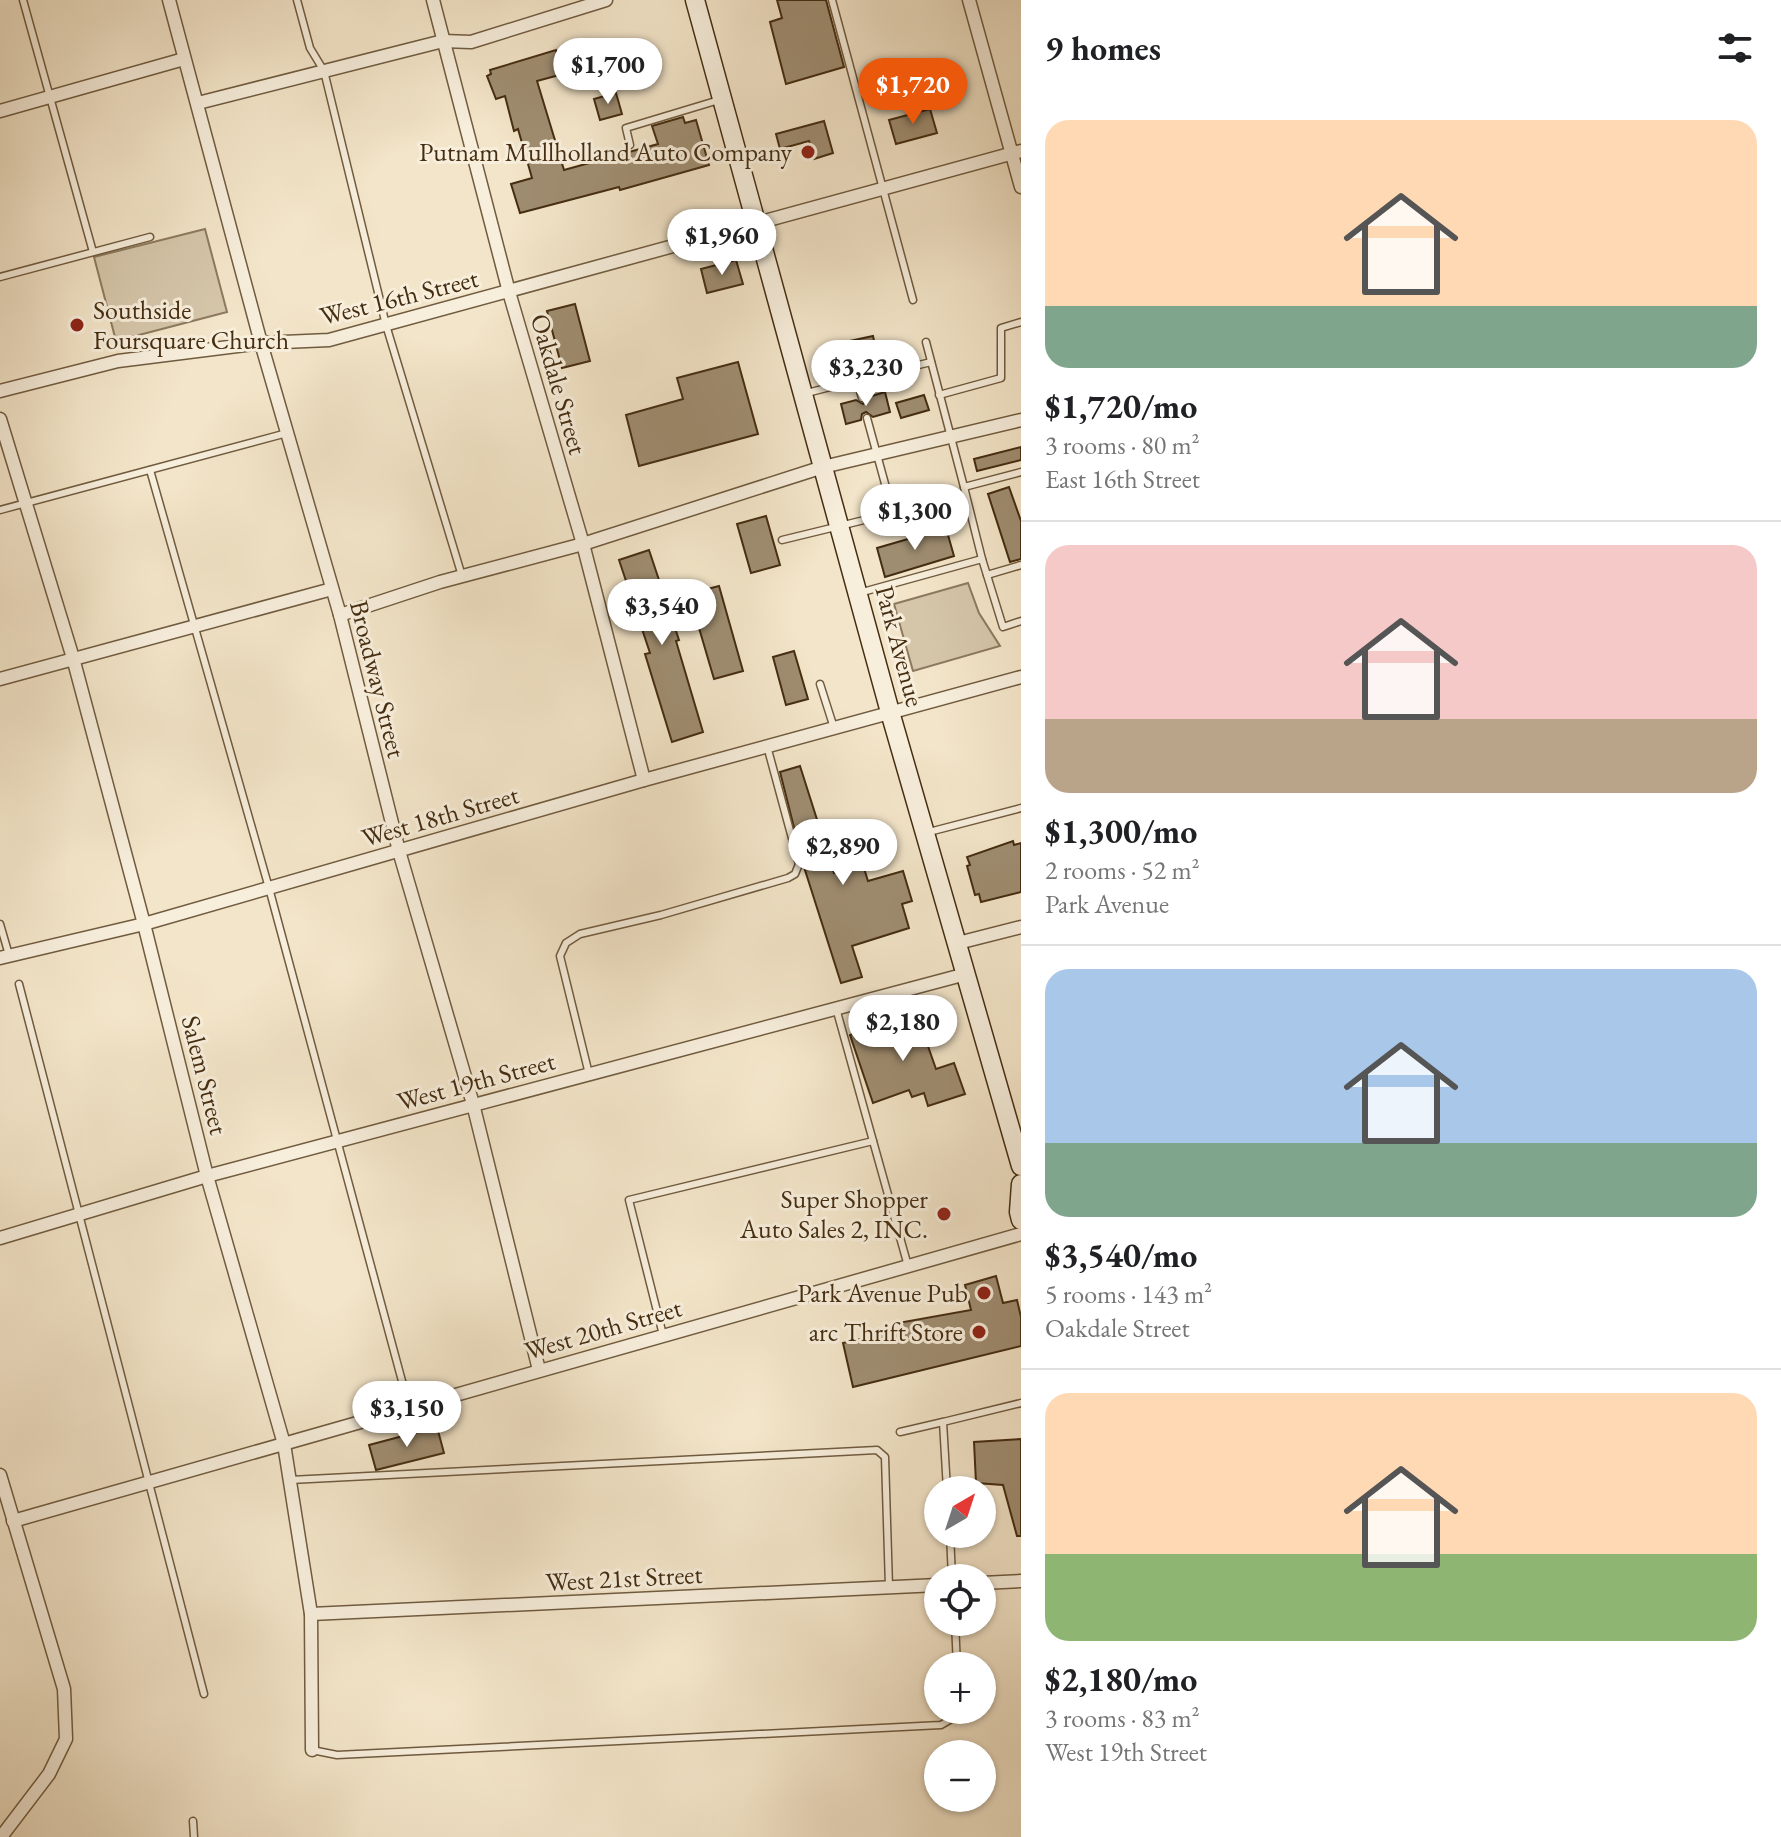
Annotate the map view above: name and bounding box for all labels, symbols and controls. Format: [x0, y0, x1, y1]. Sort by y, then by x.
text: 9 homes [1045, 26, 1161, 70]
icon: filters [1713, 26, 1757, 70]
pin: $1,700 [543, 38, 673, 106]
text: $1,700 [571, 47, 645, 81]
pin: $1,720 [848, 58, 978, 126]
text: $1,720 [876, 67, 950, 101]
place label: Putnam Mullholland Auto Company [419, 135, 793, 169]
marker: Putnam Mullholland Auto Company [799, 143, 817, 161]
icon: home [1329, 172, 1473, 316]
pin: $1,960 [657, 209, 787, 277]
text: $1,960 [685, 218, 759, 252]
street label: West 16th Street [316, 261, 482, 333]
place label: Southside Foursquare Church [93, 293, 289, 357]
street label: Oakdale Street [523, 310, 595, 458]
marker: Southside Foursquare Church [68, 316, 86, 334]
pin: $3,230 [801, 340, 931, 408]
text: $3,230 [829, 349, 903, 383]
text: $1,720/mo [1045, 384, 1197, 428]
text: 3 rooms · 80 m² [1045, 428, 1200, 462]
text: East 16th Street [1045, 462, 1200, 496]
pin: $1,300 [850, 484, 980, 552]
text: $1,300 [878, 493, 952, 527]
pin: $3,540 [597, 579, 727, 647]
street label: Park Avenue [868, 582, 932, 710]
text: $3,540 [625, 588, 699, 622]
street label: Broadway Street [342, 597, 414, 761]
icon: home [1329, 597, 1473, 741]
street label: West 18th Street [357, 777, 523, 855]
text: $1,300/mo [1045, 809, 1197, 853]
pin: $2,890 [778, 819, 908, 887]
text: $2,890 [806, 828, 880, 862]
text: 2 rooms · 52 m² [1045, 853, 1200, 887]
text: Park Avenue [1045, 887, 1169, 921]
pin: $2,180 [838, 995, 968, 1063]
text: $2,180 [866, 1004, 940, 1038]
street label: Salem Street [174, 1012, 236, 1138]
icon: home [1329, 1021, 1473, 1165]
street label: West 19th Street [393, 1044, 559, 1118]
place label: Super Shopper Auto Sales 2, INC. [739, 1182, 928, 1246]
marker: Super Shopper Auto Sales 2, INC. [935, 1205, 953, 1223]
text: $3,540/mo [1045, 1233, 1197, 1277]
place label: Park Avenue Pub [797, 1276, 968, 1310]
text: 5 rooms · 143 m² [1045, 1277, 1212, 1311]
marker: Park Avenue Pub [975, 1284, 993, 1302]
street label: West 20th Street [520, 1290, 686, 1368]
text: Oakdale Street [1045, 1311, 1190, 1345]
place label: arc Thrift Store [809, 1315, 963, 1349]
marker: arc Thrift Store [970, 1323, 988, 1341]
pin: $3,150 [342, 1381, 472, 1449]
text: $3,150 [370, 1390, 444, 1424]
icon: home [1329, 1445, 1473, 1589]
north arrow [924, 1476, 996, 1548]
map controls [924, 1476, 996, 1812]
street label: West 21st Street [545, 1557, 703, 1599]
button: locate [924, 1564, 996, 1636]
button: + [924, 1652, 996, 1724]
text: $2,180/mo [1045, 1657, 1197, 1701]
text: 3 rooms · 83 m² [1045, 1701, 1200, 1735]
text: West 19th Street [1045, 1735, 1207, 1769]
button: − [924, 1740, 996, 1812]

